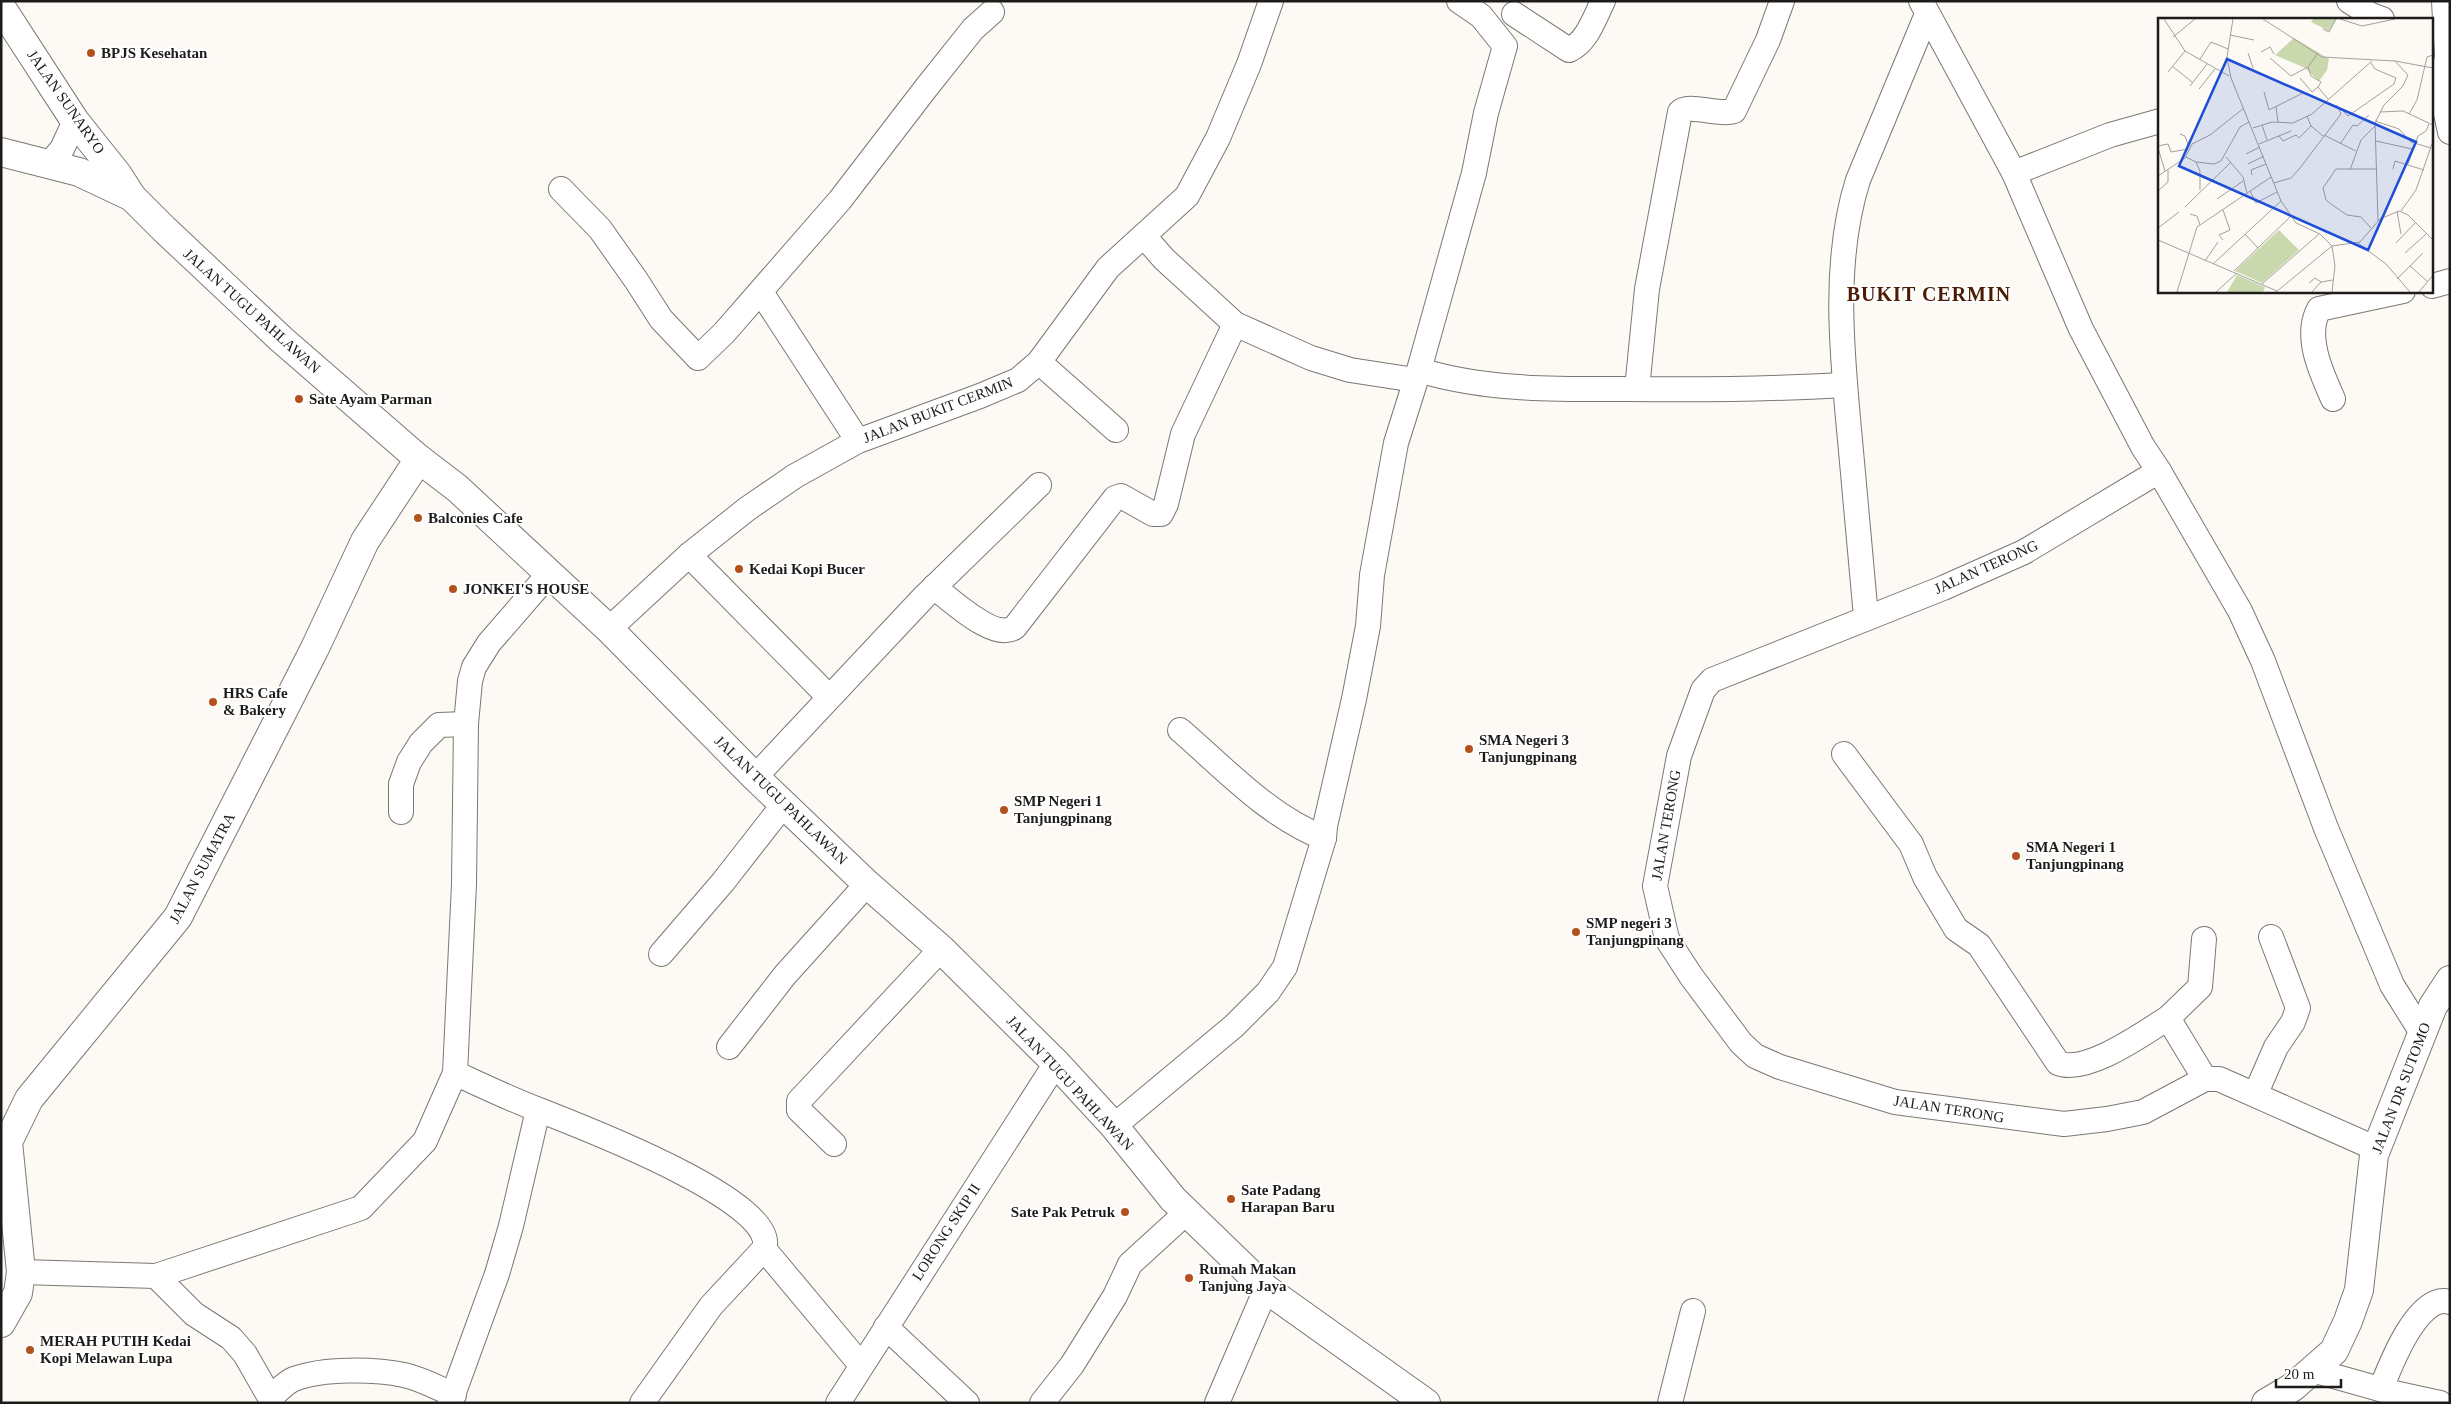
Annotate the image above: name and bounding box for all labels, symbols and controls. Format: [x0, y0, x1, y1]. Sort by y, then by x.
inset map [2158, 18, 2434, 292]
place label: BPJS Kesehatan [101, 45, 208, 61]
street label: JALAN SUNARYO [24, 47, 108, 157]
marker: BPJS Kesehatan [85, 47, 97, 59]
street label: JALAN TUGU PAHLAWAN [181, 246, 324, 377]
district label: BUKIT CERMIN [1847, 283, 2011, 305]
street label: JALAN BUKIT CERMIN [861, 374, 1015, 446]
place label: Sate Ayam Parman [309, 391, 433, 407]
marker: Sate Ayam Parman [293, 393, 305, 405]
place label: Balconies Cafe [428, 510, 523, 526]
marker: Balconies Cafe [412, 512, 424, 524]
street label: JALAN TERONG [1932, 537, 2040, 597]
place label: Kedai Kopi Bucer [749, 561, 865, 577]
marker: Kedai Kopi Bucer [733, 563, 745, 575]
place label: JONKEI'S HOUSE [463, 581, 589, 597]
marker: JONKEI'S HOUSE [447, 583, 459, 595]
place label: HRS Cafe & Bakery [223, 685, 288, 718]
marker: HRS Cafe & Bakery [207, 696, 219, 708]
street label: JALAN TUGU PAHLAWAN [711, 732, 851, 868]
place label: SMA Negeri 3 Tanjungpinang [1479, 732, 1577, 765]
marker: SMA Negeri 3 Tanjungpinang [1463, 743, 1475, 755]
street label: JALAN TERONG [1648, 768, 1684, 881]
place label: SMP Negeri 1 Tanjungpinang [1014, 793, 1112, 826]
marker: SMP Negeri 1 Tanjungpinang [998, 804, 1010, 816]
street label: JALAN SUMATRA [166, 810, 238, 926]
place label: SMA Negeri 1 Tanjungpinang [2026, 839, 2124, 872]
marker: SMA Negeri 1 Tanjungpinang [2010, 850, 2022, 862]
place label: SMP negeri 3 Tanjungpinang [1586, 915, 1684, 948]
marker: SMP negeri 3 Tanjungpinang [1570, 926, 1582, 938]
street label: JALAN TUGU PAHLAWAN [1003, 1012, 1137, 1154]
street label: JALAN DR SUTOMO [2369, 1020, 2433, 1156]
street label: JALAN TERONG [1893, 1092, 2006, 1126]
street label: LORONG SKIP II [909, 1181, 983, 1283]
place label: Sate Padang Harapan Baru [1241, 1182, 1335, 1215]
marker: Sate Padang Harapan Baru [1225, 1193, 1237, 1205]
place label: Sate Pak Petruk [1011, 1204, 1116, 1220]
marker: Sate Pak Petruk [1119, 1206, 1131, 1218]
place label: Rumah Makan Tanjung Jaya [1199, 1261, 1297, 1294]
marker: Rumah Makan Tanjung Jaya [1183, 1272, 1195, 1284]
place label: MERAH PUTIH Kedai Kopi Melawan Lupa [40, 1333, 191, 1366]
marker: MERAH PUTIH Kedai Kopi Melawan Lupa [24, 1344, 36, 1356]
scale bar [2276, 1356, 2341, 1388]
text: 20 m [2284, 1366, 2315, 1382]

